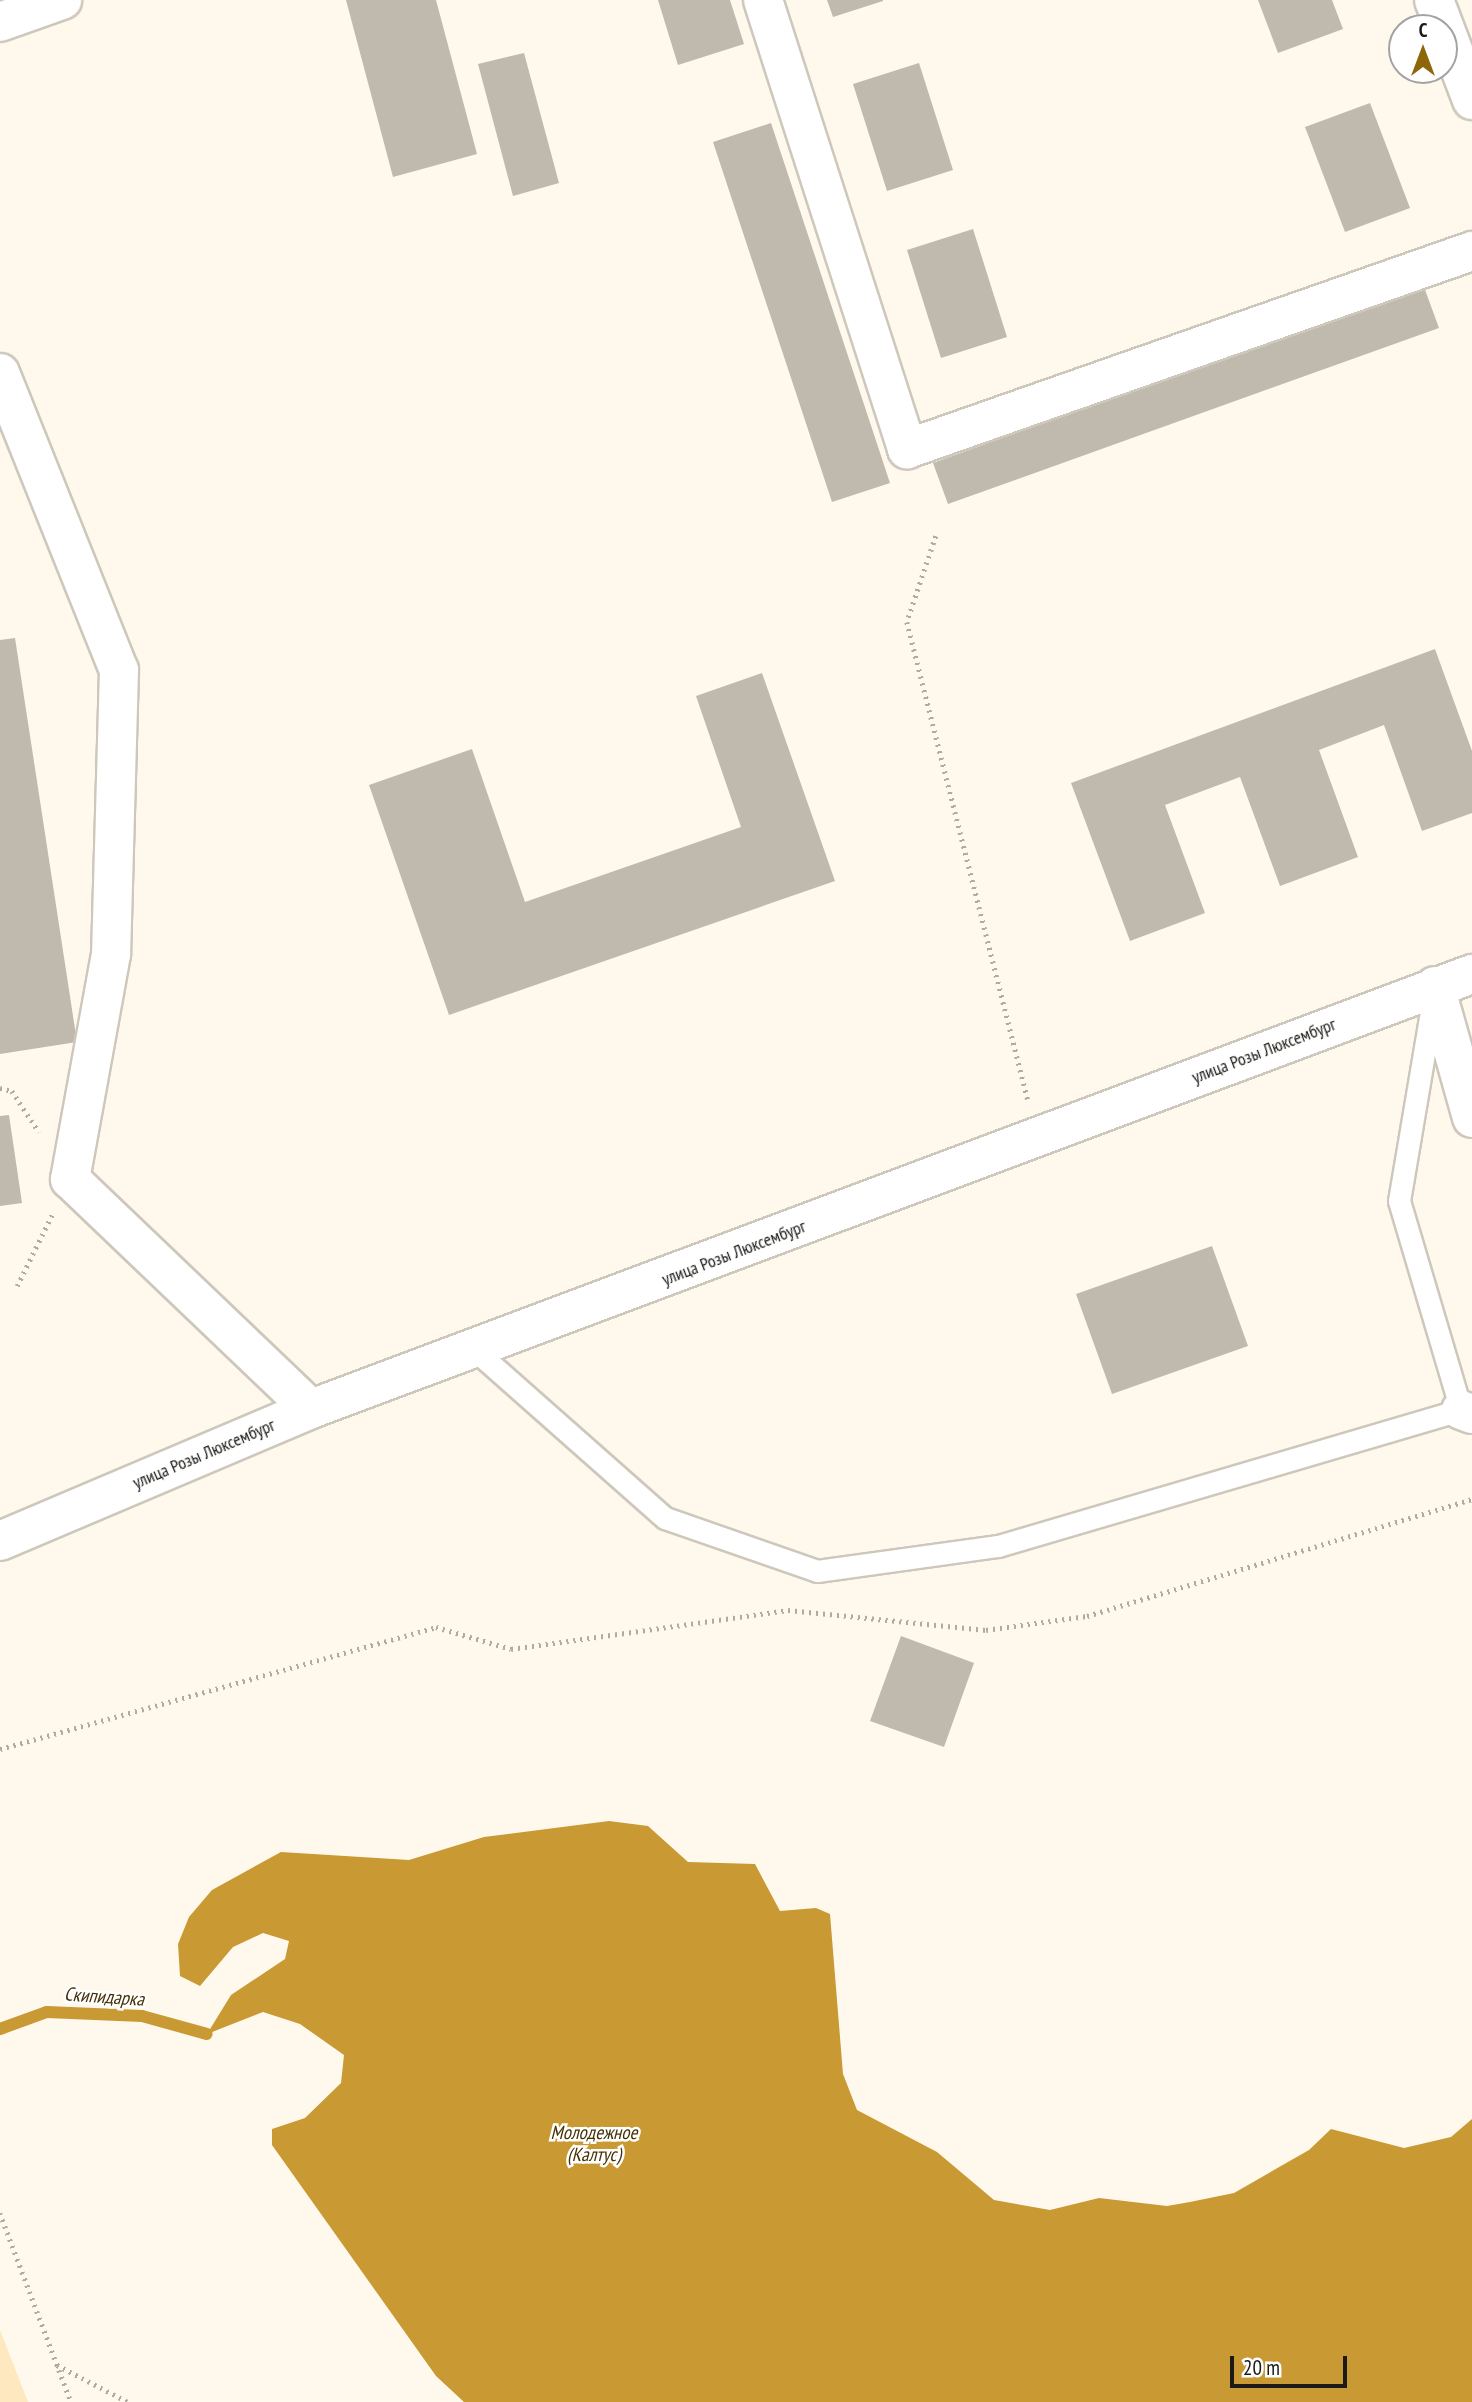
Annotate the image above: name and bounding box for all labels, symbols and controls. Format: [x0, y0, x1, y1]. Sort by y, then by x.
north arrow [1388, 14, 1458, 84]
text: С [1419, 18, 1427, 42]
street label: улица Розы Люксембург [1189, 1014, 1339, 1088]
street label: улица Розы Люксембург [659, 1216, 809, 1290]
street label: улица Розы Люксембург [130, 1414, 278, 1494]
water label: Скипидарка [63, 1983, 145, 2011]
water label: Молодежное (Калтус) [551, 2122, 637, 2166]
scale bar [1234, 2342, 1351, 2386]
text: 20 m [1243, 2354, 1280, 2381]

